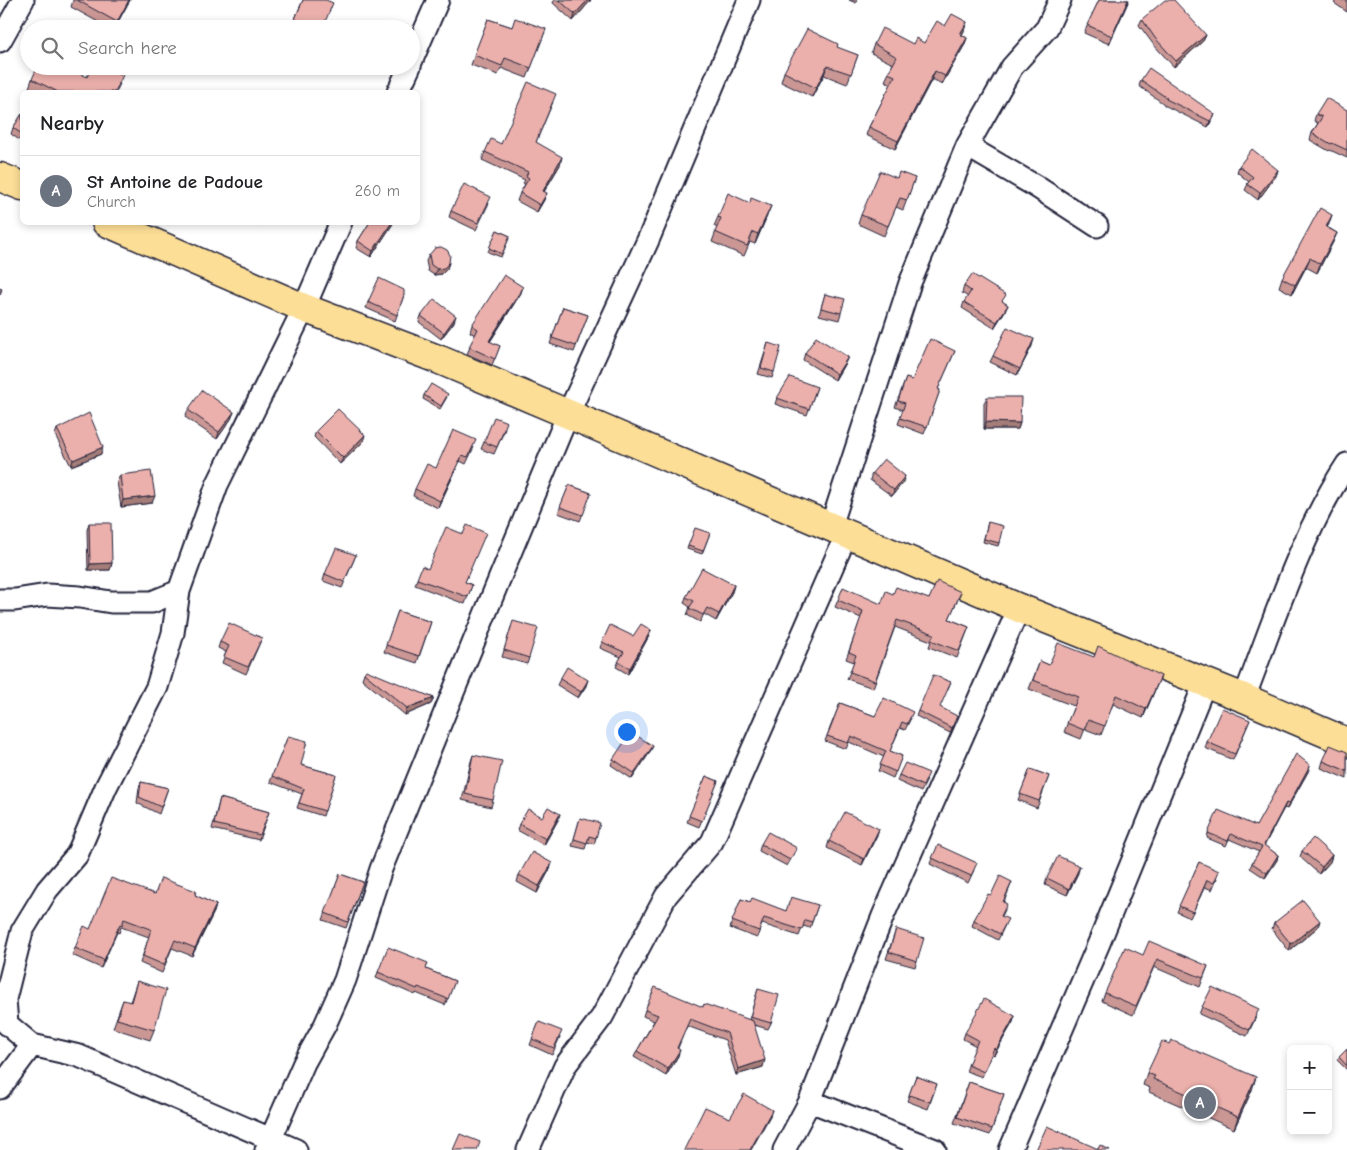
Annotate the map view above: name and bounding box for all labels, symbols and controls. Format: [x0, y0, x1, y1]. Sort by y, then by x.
search box [20, 20, 420, 75]
icon: search [38, 34, 66, 62]
text: Search here [78, 37, 177, 59]
text: Nearby [40, 111, 104, 135]
text: St Antoine de Padoue [87, 171, 263, 193]
text: A [52, 182, 60, 200]
text: 260 m [355, 182, 400, 200]
text: Church [87, 193, 136, 211]
your location [614, 719, 640, 745]
map controls [1287, 1045, 1332, 1135]
button: + [1287, 1045, 1332, 1090]
pin: A [1184, 1084, 1216, 1122]
button: − [1287, 1090, 1332, 1135]

